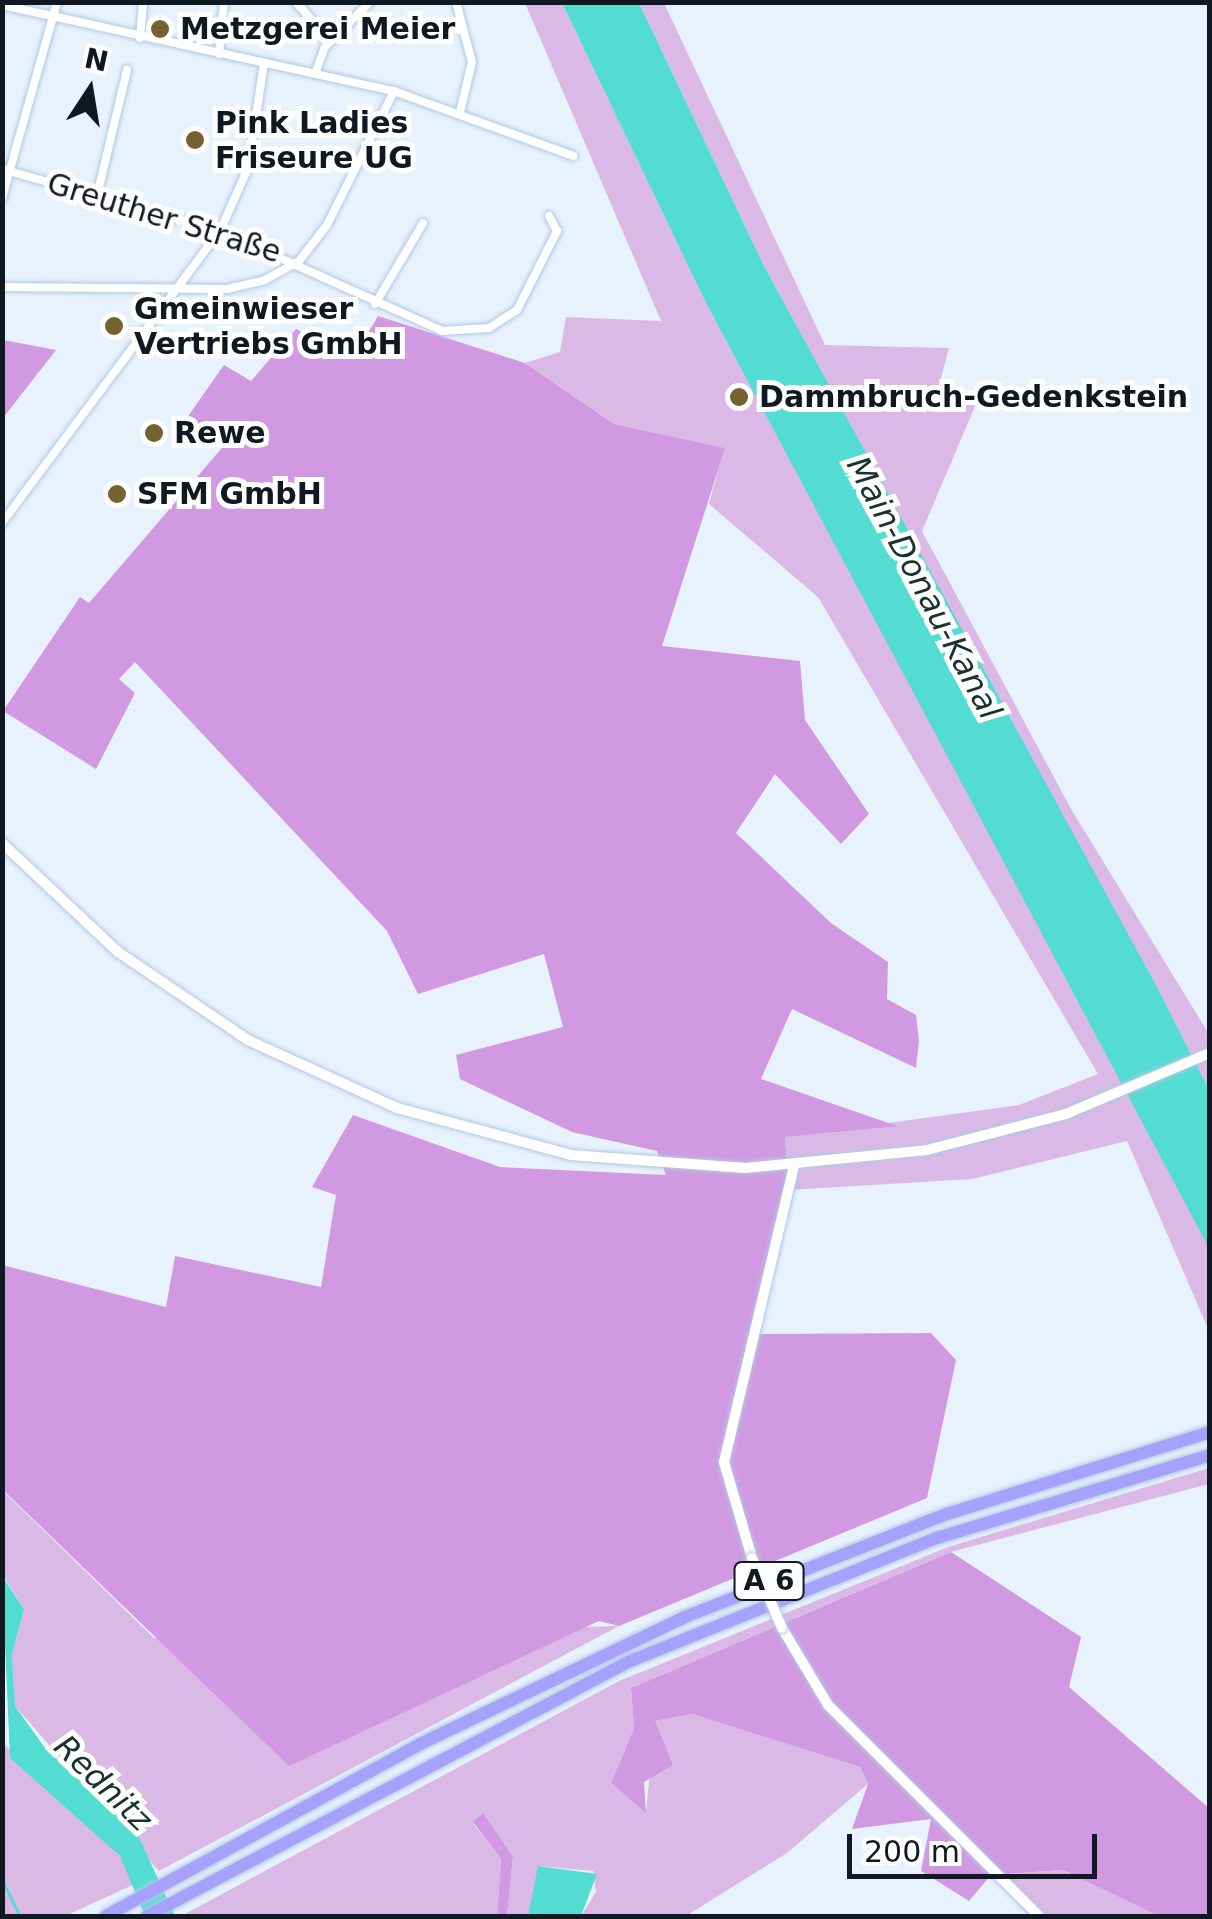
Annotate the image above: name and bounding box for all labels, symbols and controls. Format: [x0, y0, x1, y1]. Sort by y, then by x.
place label: Metzgerei Meier [180, 11, 455, 47]
marker: Metzgerei Meier [149, 18, 171, 40]
north arrow [40, 40, 140, 140]
text: N [81, 42, 111, 79]
place label: Pink Ladies Friseure UG [215, 105, 413, 176]
marker: Pink Ladies Friseure UG [184, 129, 206, 151]
street label: Greuther Straße [43, 165, 285, 271]
place label: Gmeinwieser Vertriebs GmbH [134, 291, 403, 362]
marker: Gmeinwieser Vertriebs GmbH [103, 315, 125, 337]
place label: Dammbruch-Gedenkstein [759, 379, 1188, 415]
marker: Dammbruch-Gedenkstein [728, 386, 750, 408]
place label: Rewe [174, 415, 266, 451]
marker: Rewe [143, 422, 165, 444]
water label: Main-Donau-Kanal [838, 450, 1010, 726]
place label: SFM GmbH [137, 476, 322, 512]
marker: SFM GmbH [106, 483, 128, 505]
road number: A 6 [732, 1558, 806, 1604]
water label: Rednitz [46, 1727, 160, 1839]
scale bar [852, 1814, 1102, 1876]
text: 200 m [864, 1834, 960, 1869]

